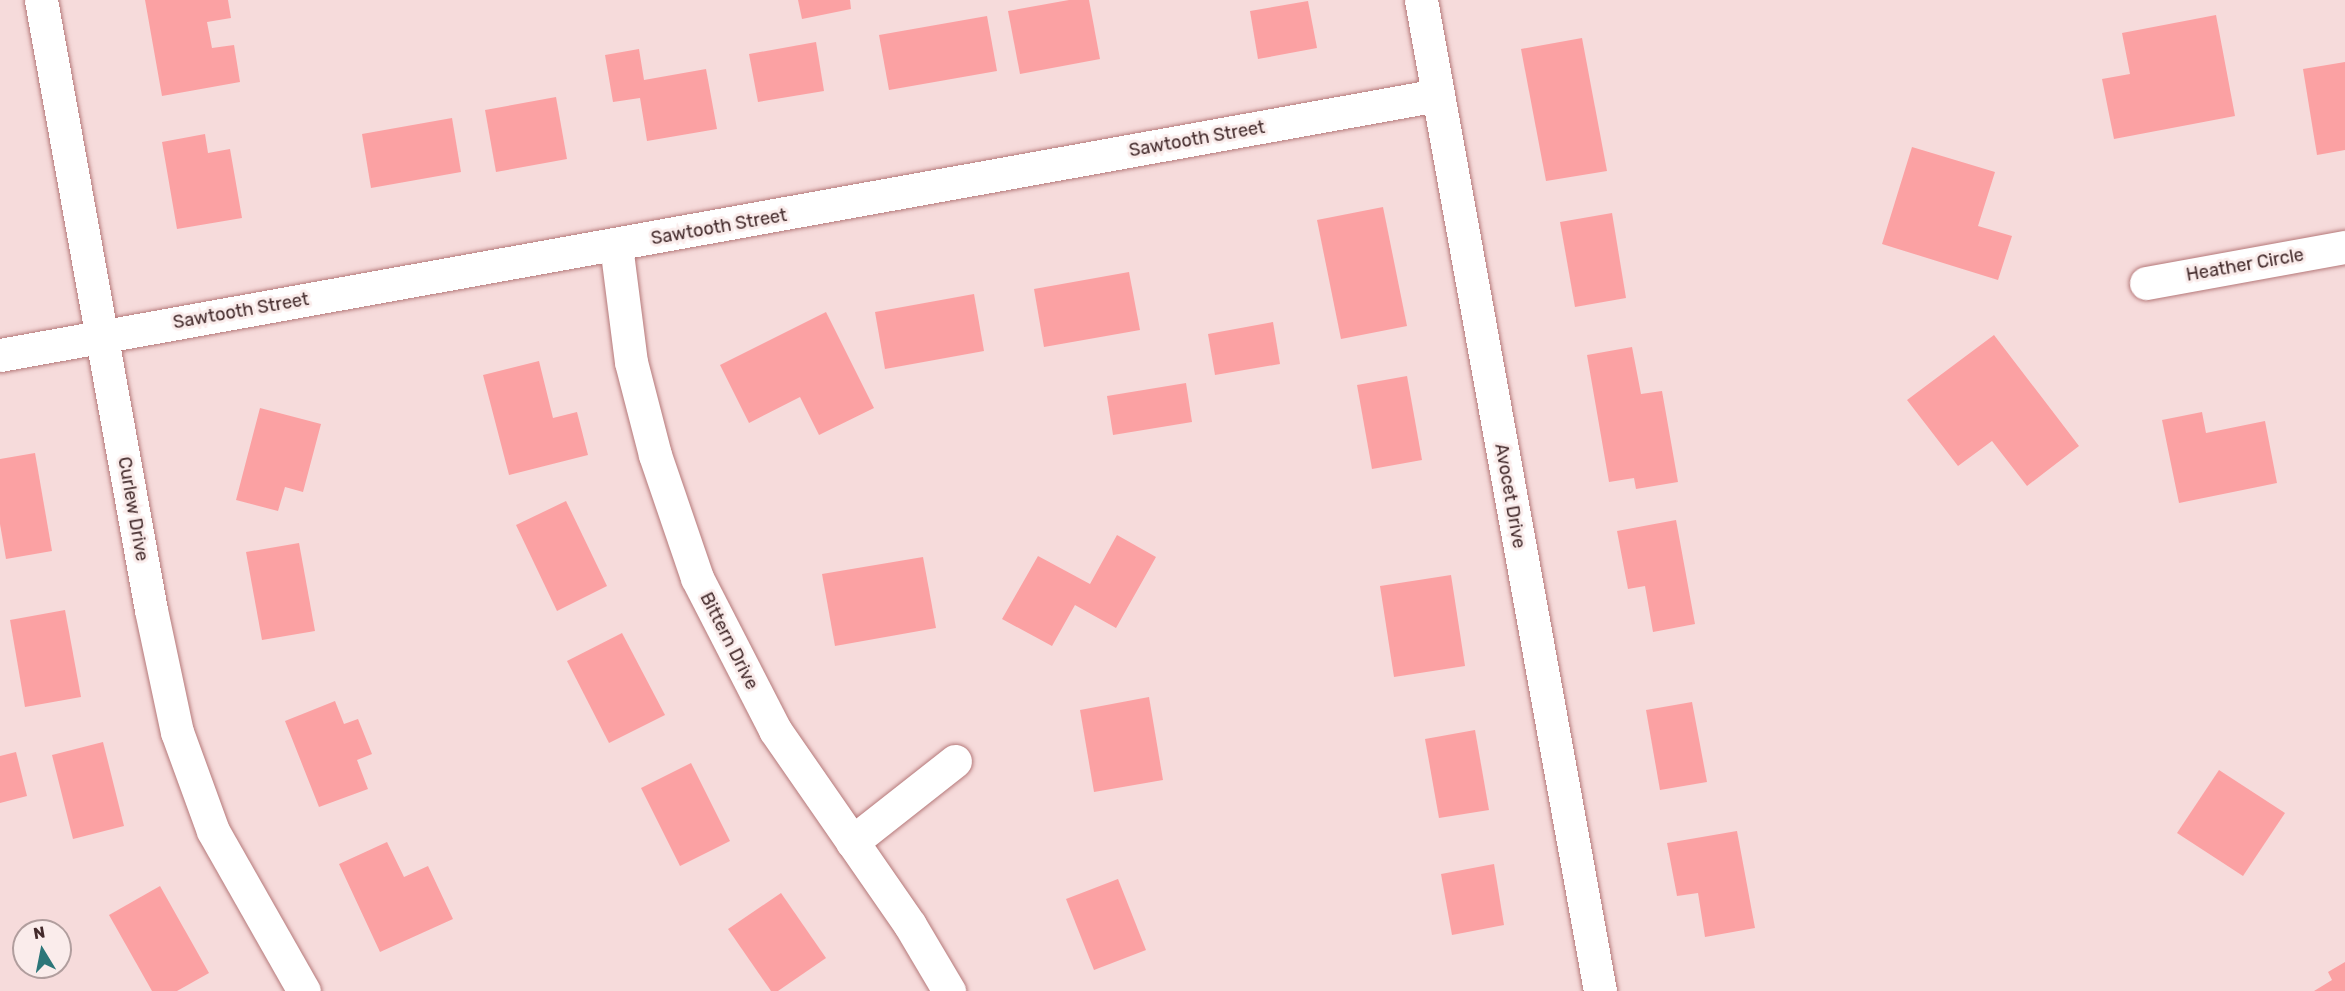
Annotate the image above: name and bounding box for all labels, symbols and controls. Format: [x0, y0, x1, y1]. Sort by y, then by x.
street label: Sawtooth Street [1127, 116, 1267, 162]
street label: Sawtooth Street [649, 204, 789, 250]
street label: Heather Circle [2184, 244, 2306, 286]
street label: Sawtooth Street [171, 288, 311, 334]
street label: Avocet Drive [1490, 442, 1530, 550]
street label: Curlew Drive [113, 455, 153, 563]
street label: Bittern Drive [695, 589, 763, 693]
north arrow [12, 919, 72, 979]
text: N [32, 922, 46, 943]

